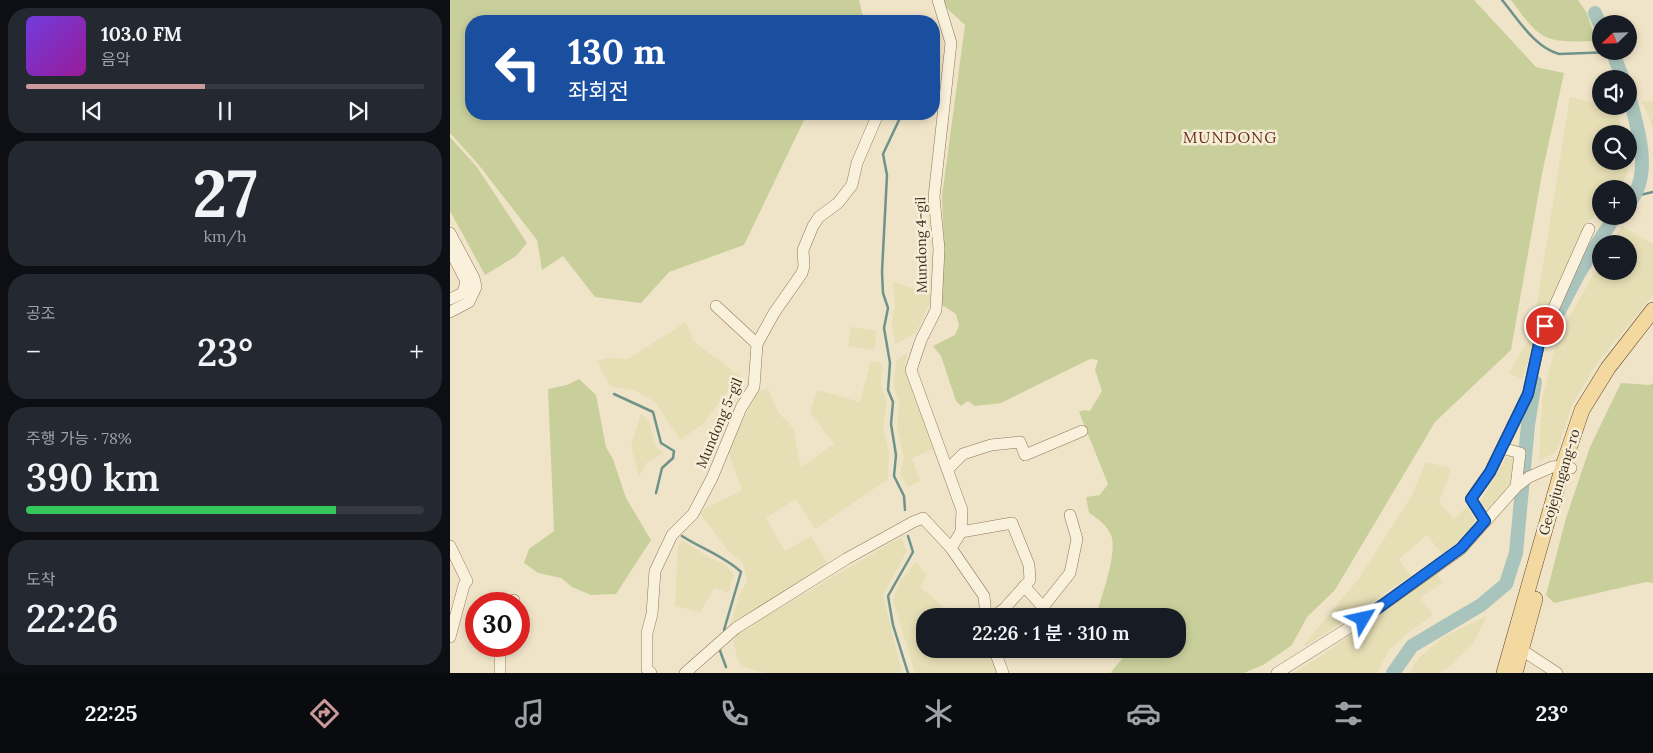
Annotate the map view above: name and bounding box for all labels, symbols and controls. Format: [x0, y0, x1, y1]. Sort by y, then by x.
north arrow [1592, 15, 1638, 60]
map controls [1592, 15, 1637, 280]
text: 103.0 FM [101, 22, 182, 46]
text: 130 m [568, 29, 665, 74]
icon: left [485, 35, 550, 100]
text: 음악 [101, 49, 130, 69]
button: sound [1592, 70, 1637, 115]
text: 좌회전 [568, 77, 629, 105]
icon: previous [78, 97, 106, 125]
icon: pause [211, 97, 239, 125]
icon: next [344, 97, 372, 125]
button: search [1592, 125, 1637, 170]
district label: MUNDONG [1183, 127, 1277, 147]
text: 27 [192, 152, 258, 235]
button: + [1592, 180, 1637, 225]
street label: Mundong 4-gil [911, 196, 931, 293]
text: km/h [203, 226, 247, 246]
button: − [1592, 235, 1637, 280]
text: 공조 [26, 303, 55, 323]
pin [1524, 305, 1566, 347]
icon: arrive [1531, 312, 1559, 340]
text: 23° [197, 328, 253, 376]
text: − [26, 334, 41, 370]
text: + [409, 334, 424, 370]
street label: Mundong 5-gil [692, 375, 746, 471]
street label: Geojejungang-ro [1534, 427, 1584, 537]
text: 주행 가능 · 78% [26, 428, 132, 448]
text: 390 km [26, 453, 160, 501]
text: 도착 [26, 569, 55, 589]
speed limit sign: 30 [465, 592, 530, 657]
position arrow [1336, 592, 1388, 644]
text: 22:26 [26, 594, 118, 642]
text: 22:26 · 1 분 · 310 m [972, 621, 1130, 645]
icon: directions [307, 696, 342, 731]
icon: music [512, 696, 547, 731]
icon: phone [717, 696, 752, 731]
icon: climate [921, 696, 956, 731]
icon: car [1126, 696, 1161, 731]
icon: filters [1331, 696, 1366, 731]
text: 22:25 [85, 699, 137, 727]
text: 23° [1536, 699, 1568, 727]

